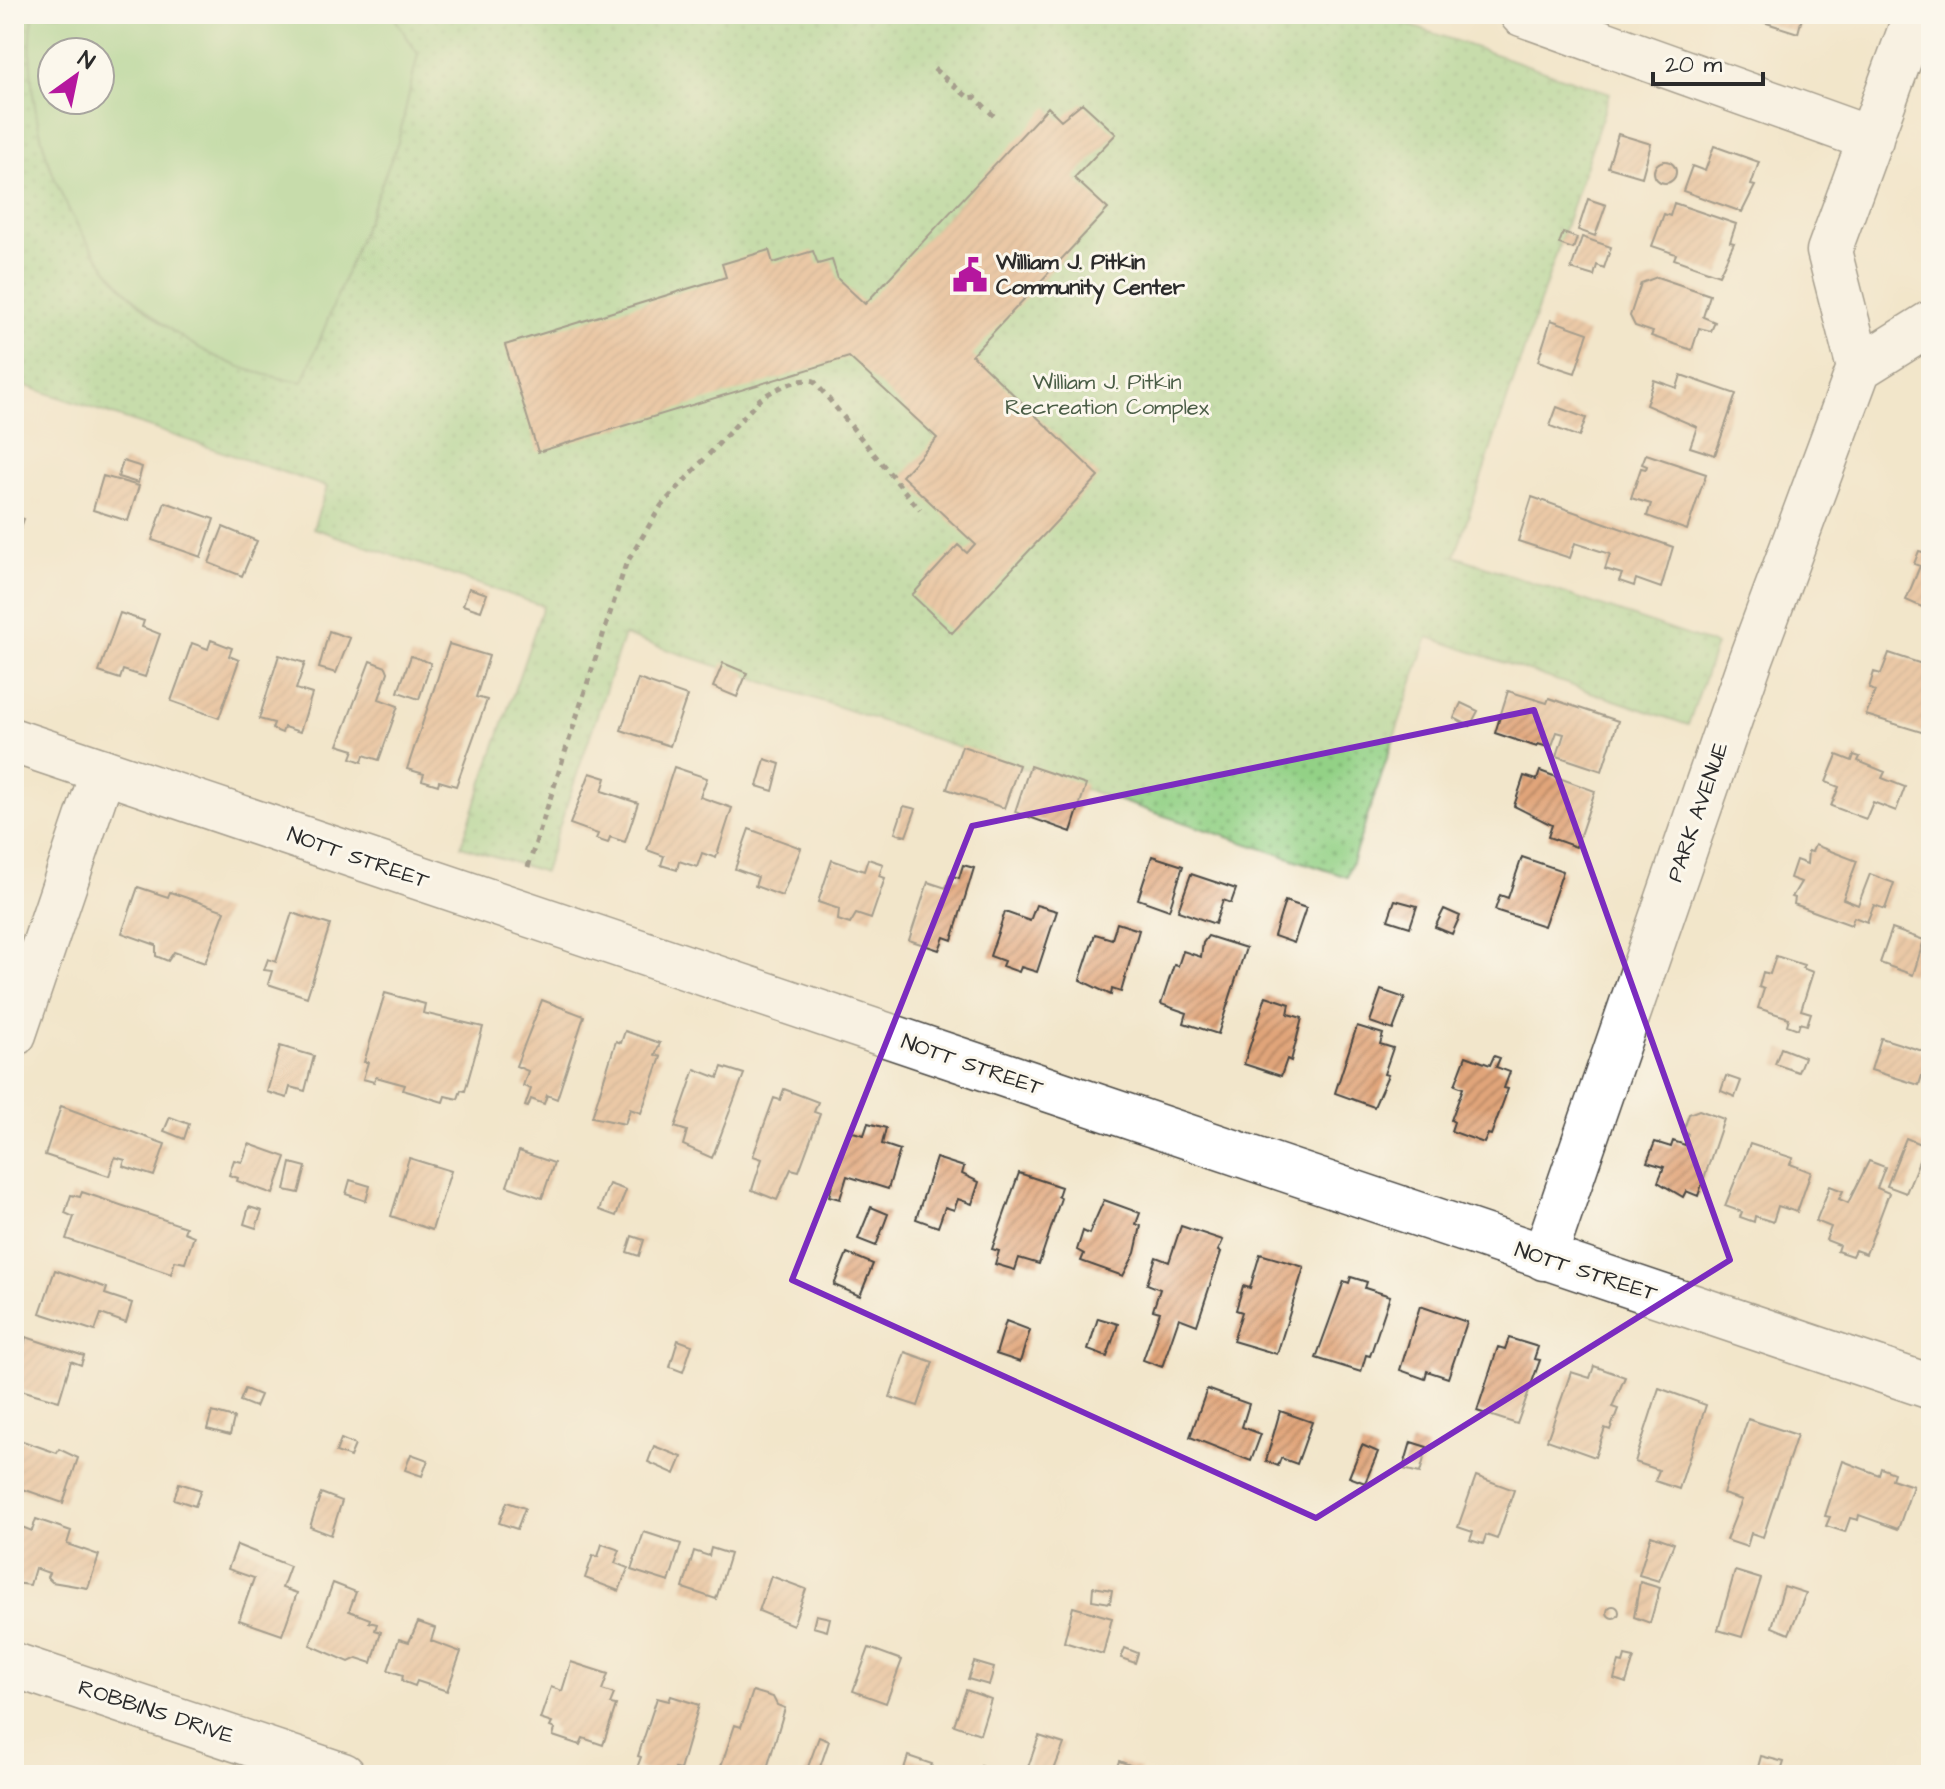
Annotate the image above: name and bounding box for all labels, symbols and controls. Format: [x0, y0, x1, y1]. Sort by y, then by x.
north arrow [36, 36, 116, 116]
scale bar [1653, 36, 1763, 86]
text: N [72, 44, 100, 77]
text: 20 m [1665, 48, 1722, 82]
place label: William J. Pitkin Community Center [995, 247, 1186, 305]
public building icon: William J. Pitkin Community Center [951, 256, 989, 294]
park label: William J. Pitkin Recreation Complex [1005, 367, 1210, 423]
street label: PARK AVENUE [1660, 738, 1736, 886]
street label: NOTT STREET [283, 819, 433, 897]
street label: NOTT STREET [897, 1026, 1047, 1104]
street label: NOTT STREET [1511, 1234, 1661, 1310]
street label: ROBBINS DRIVE [74, 1672, 238, 1752]

